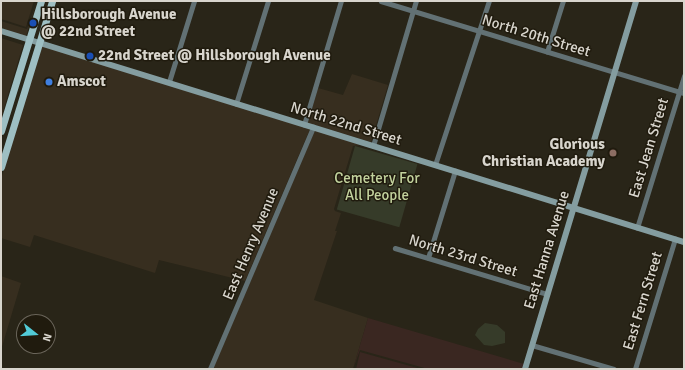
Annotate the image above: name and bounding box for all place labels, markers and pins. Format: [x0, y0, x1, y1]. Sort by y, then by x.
place label: Hillsborough Avenue @ 22nd Street [41, 5, 176, 40]
marker: Hillsborough Avenue @ 22nd Street [28, 18, 38, 28]
place label: 22nd Street @ Hillsborough Avenue [98, 47, 331, 65]
marker: 22nd Street @ Hillsborough Avenue [85, 51, 95, 61]
place label: Amscot [57, 73, 106, 91]
marker: Amscot [44, 77, 54, 87]
place label: Glorious Christian Academy [482, 135, 605, 170]
marker: Glorious Christian Academy [608, 148, 618, 158]

